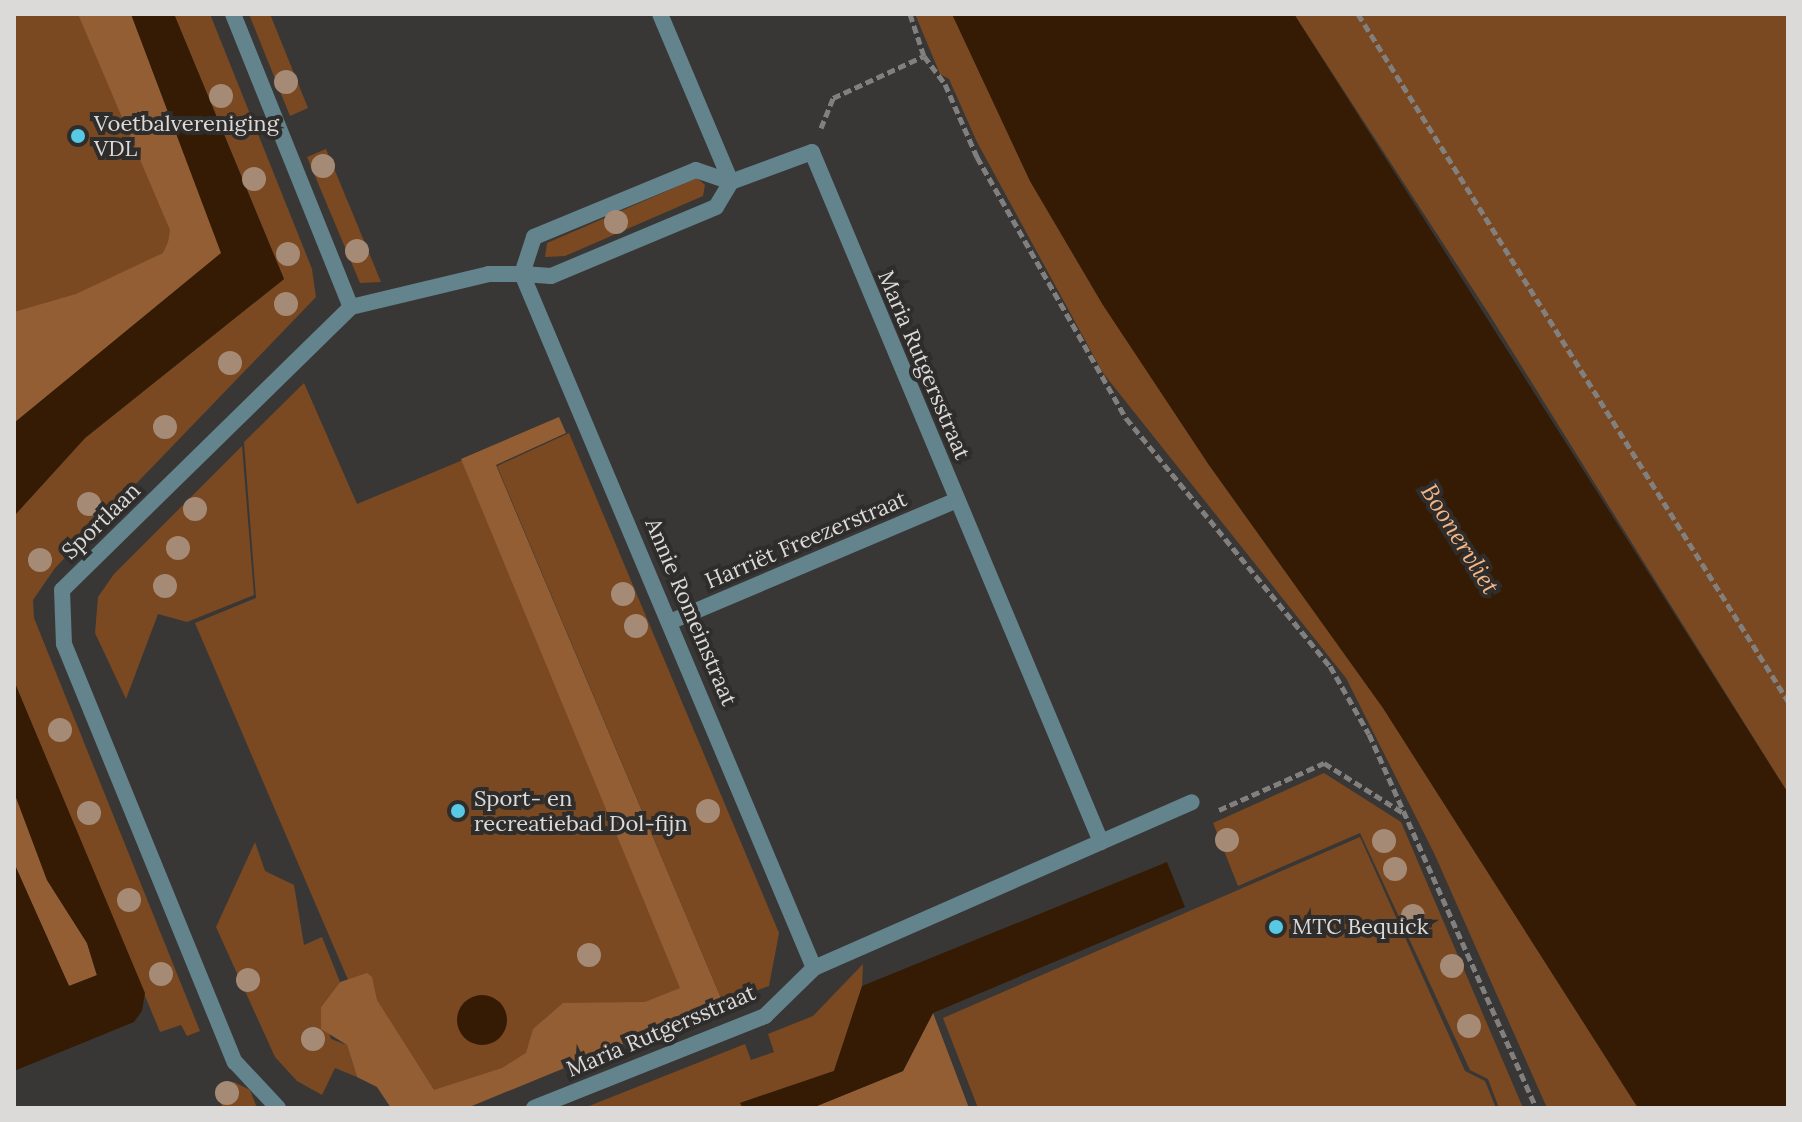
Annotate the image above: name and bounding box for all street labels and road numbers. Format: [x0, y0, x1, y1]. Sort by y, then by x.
street label: Maria Rutgersstraat [872, 267, 976, 463]
street label: Sportlaan [56, 477, 146, 565]
street label: Harriët Freezerstraat [701, 486, 911, 594]
street label: Annie Romeinstraat [640, 514, 742, 710]
street label: Maria Rutgersstraat [563, 979, 759, 1083]

